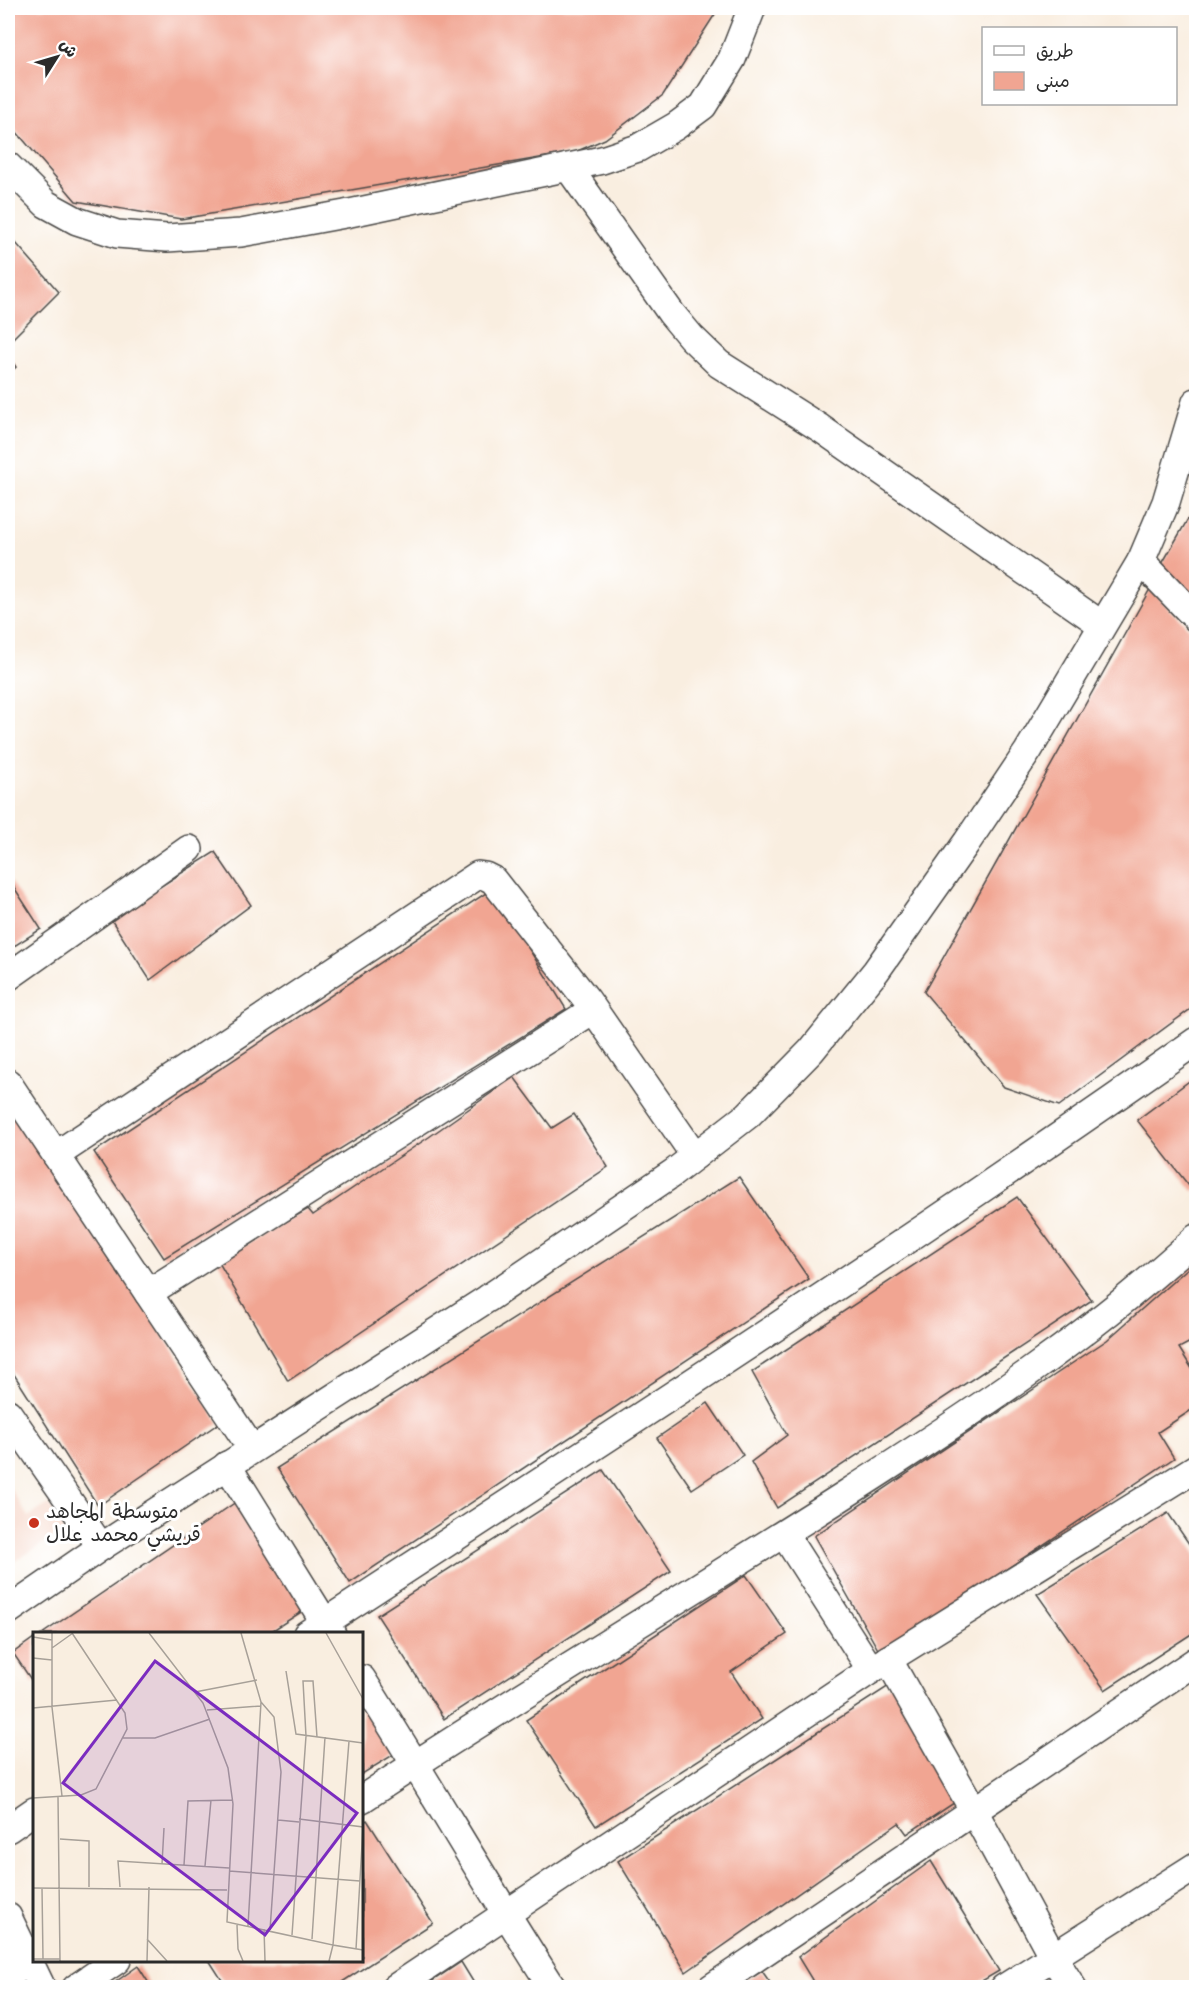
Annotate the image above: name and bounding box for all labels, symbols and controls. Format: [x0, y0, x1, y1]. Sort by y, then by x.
north arrow [27, 27, 87, 87]
legend [982, 27, 1177, 105]
text: ش [54, 35, 82, 62]
text: طريق [1036, 39, 1074, 64]
text: مبنى [1036, 69, 1070, 94]
place label: متوسطة المجاهد قريشي محمد علال [46, 1498, 201, 1552]
marker: متوسطة المجاهد قريشي محمد علال [27, 1516, 41, 1530]
inset map [33, 1632, 363, 1962]

